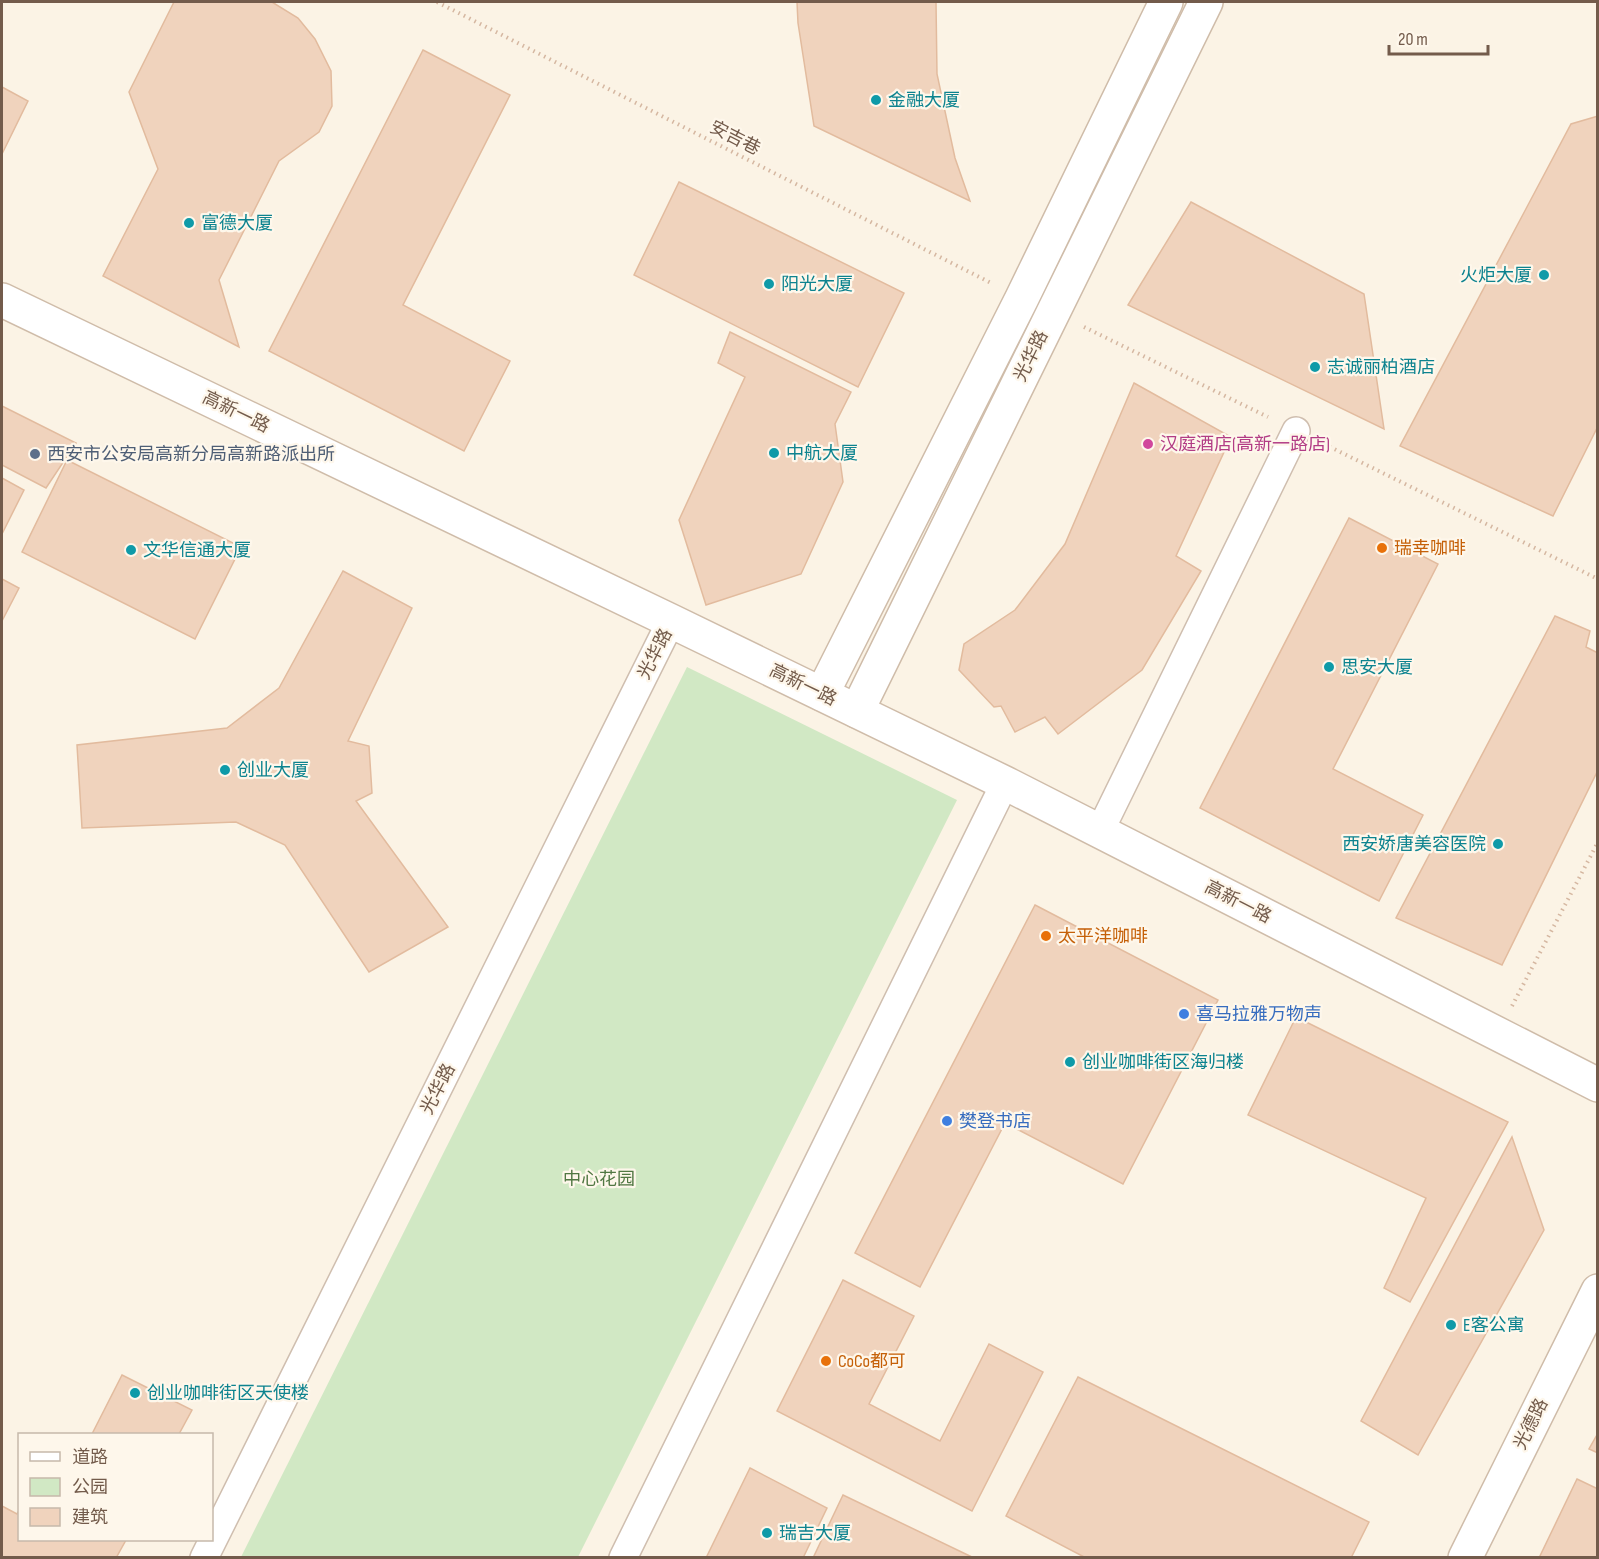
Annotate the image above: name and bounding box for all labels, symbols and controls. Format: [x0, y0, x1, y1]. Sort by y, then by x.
scale bar [1389, 18, 1488, 56]
text: 20 m [1398, 29, 1428, 50]
place label: 金融大厦 [888, 90, 960, 111]
marker: 金融大厦 [869, 93, 883, 107]
street label: 安吉巷 [706, 116, 764, 160]
place label: 富德大厦 [201, 213, 273, 234]
marker: 富德大厦 [182, 216, 196, 230]
place label: 火炬大厦 [1460, 265, 1532, 286]
marker: 火炬大厦 [1537, 268, 1551, 282]
place label: 阳光大厦 [781, 274, 853, 295]
marker: 阳光大厦 [762, 277, 776, 291]
street label: 光华路 [1010, 327, 1052, 385]
place label: 志诚丽柏酒店 [1327, 357, 1435, 378]
marker: 志诚丽柏酒店 [1308, 360, 1322, 374]
street label: 高新一路 [199, 387, 273, 437]
place label: 汉庭酒店(高新一路店) [1160, 434, 1330, 455]
marker: 汉庭酒店(高新一路店) [1141, 437, 1155, 451]
place label: 中航大厦 [786, 443, 858, 464]
place label: 西安市公安局高新分局高新路派出所 [47, 444, 335, 465]
marker: 中航大厦 [767, 446, 781, 460]
marker: 西安市公安局高新分局高新路派出所 [28, 447, 42, 461]
place label: 瑞幸咖啡 [1394, 538, 1466, 559]
place label: 文华信通大厦 [143, 540, 251, 561]
marker: 瑞幸咖啡 [1375, 541, 1389, 555]
marker: 文华信通大厦 [124, 543, 138, 557]
street label: 光华路 [633, 625, 677, 683]
place label: 思安大厦 [1341, 657, 1413, 678]
street label: 高新一路 [766, 660, 840, 710]
marker: 思安大厦 [1322, 660, 1336, 674]
place label: 创业大厦 [237, 760, 309, 781]
marker: 创业大厦 [218, 763, 232, 777]
place label: 西安娇唐美容医院 [1342, 834, 1486, 855]
marker: 西安娇唐美容医院 [1491, 837, 1505, 851]
street label: 高新一路 [1201, 876, 1275, 928]
place label: 太平洋咖啡 [1058, 926, 1148, 947]
marker: 太平洋咖啡 [1039, 929, 1053, 943]
place label: 喜马拉雅万物声 [1196, 1004, 1322, 1025]
marker: 喜马拉雅万物声 [1177, 1007, 1191, 1021]
place label: 创业咖啡街区海归楼 [1082, 1052, 1244, 1073]
marker: 创业咖啡街区海归楼 [1063, 1055, 1077, 1069]
street label: 光华路 [416, 1060, 460, 1118]
place label: 樊登书店 [959, 1111, 1031, 1132]
marker: 樊登书店 [940, 1114, 954, 1128]
park label: 中心花园 [563, 1169, 635, 1190]
place label: E客公寓 [1463, 1315, 1524, 1336]
marker: E客公寓 [1444, 1318, 1458, 1332]
place label: CoCo都可 [838, 1351, 906, 1372]
marker: CoCo都可 [819, 1354, 833, 1368]
place label: 创业咖啡街区天使楼 [147, 1383, 309, 1404]
marker: 创业咖啡街区天使楼 [128, 1386, 142, 1400]
street label: 光德路 [1510, 1395, 1552, 1453]
legend [18, 1433, 213, 1541]
text: 道路 [72, 1447, 108, 1468]
text: 公园 [72, 1477, 108, 1498]
text: 建筑 [72, 1507, 108, 1528]
place label: 瑞吉大厦 [779, 1523, 851, 1544]
marker: 瑞吉大厦 [760, 1526, 774, 1540]

